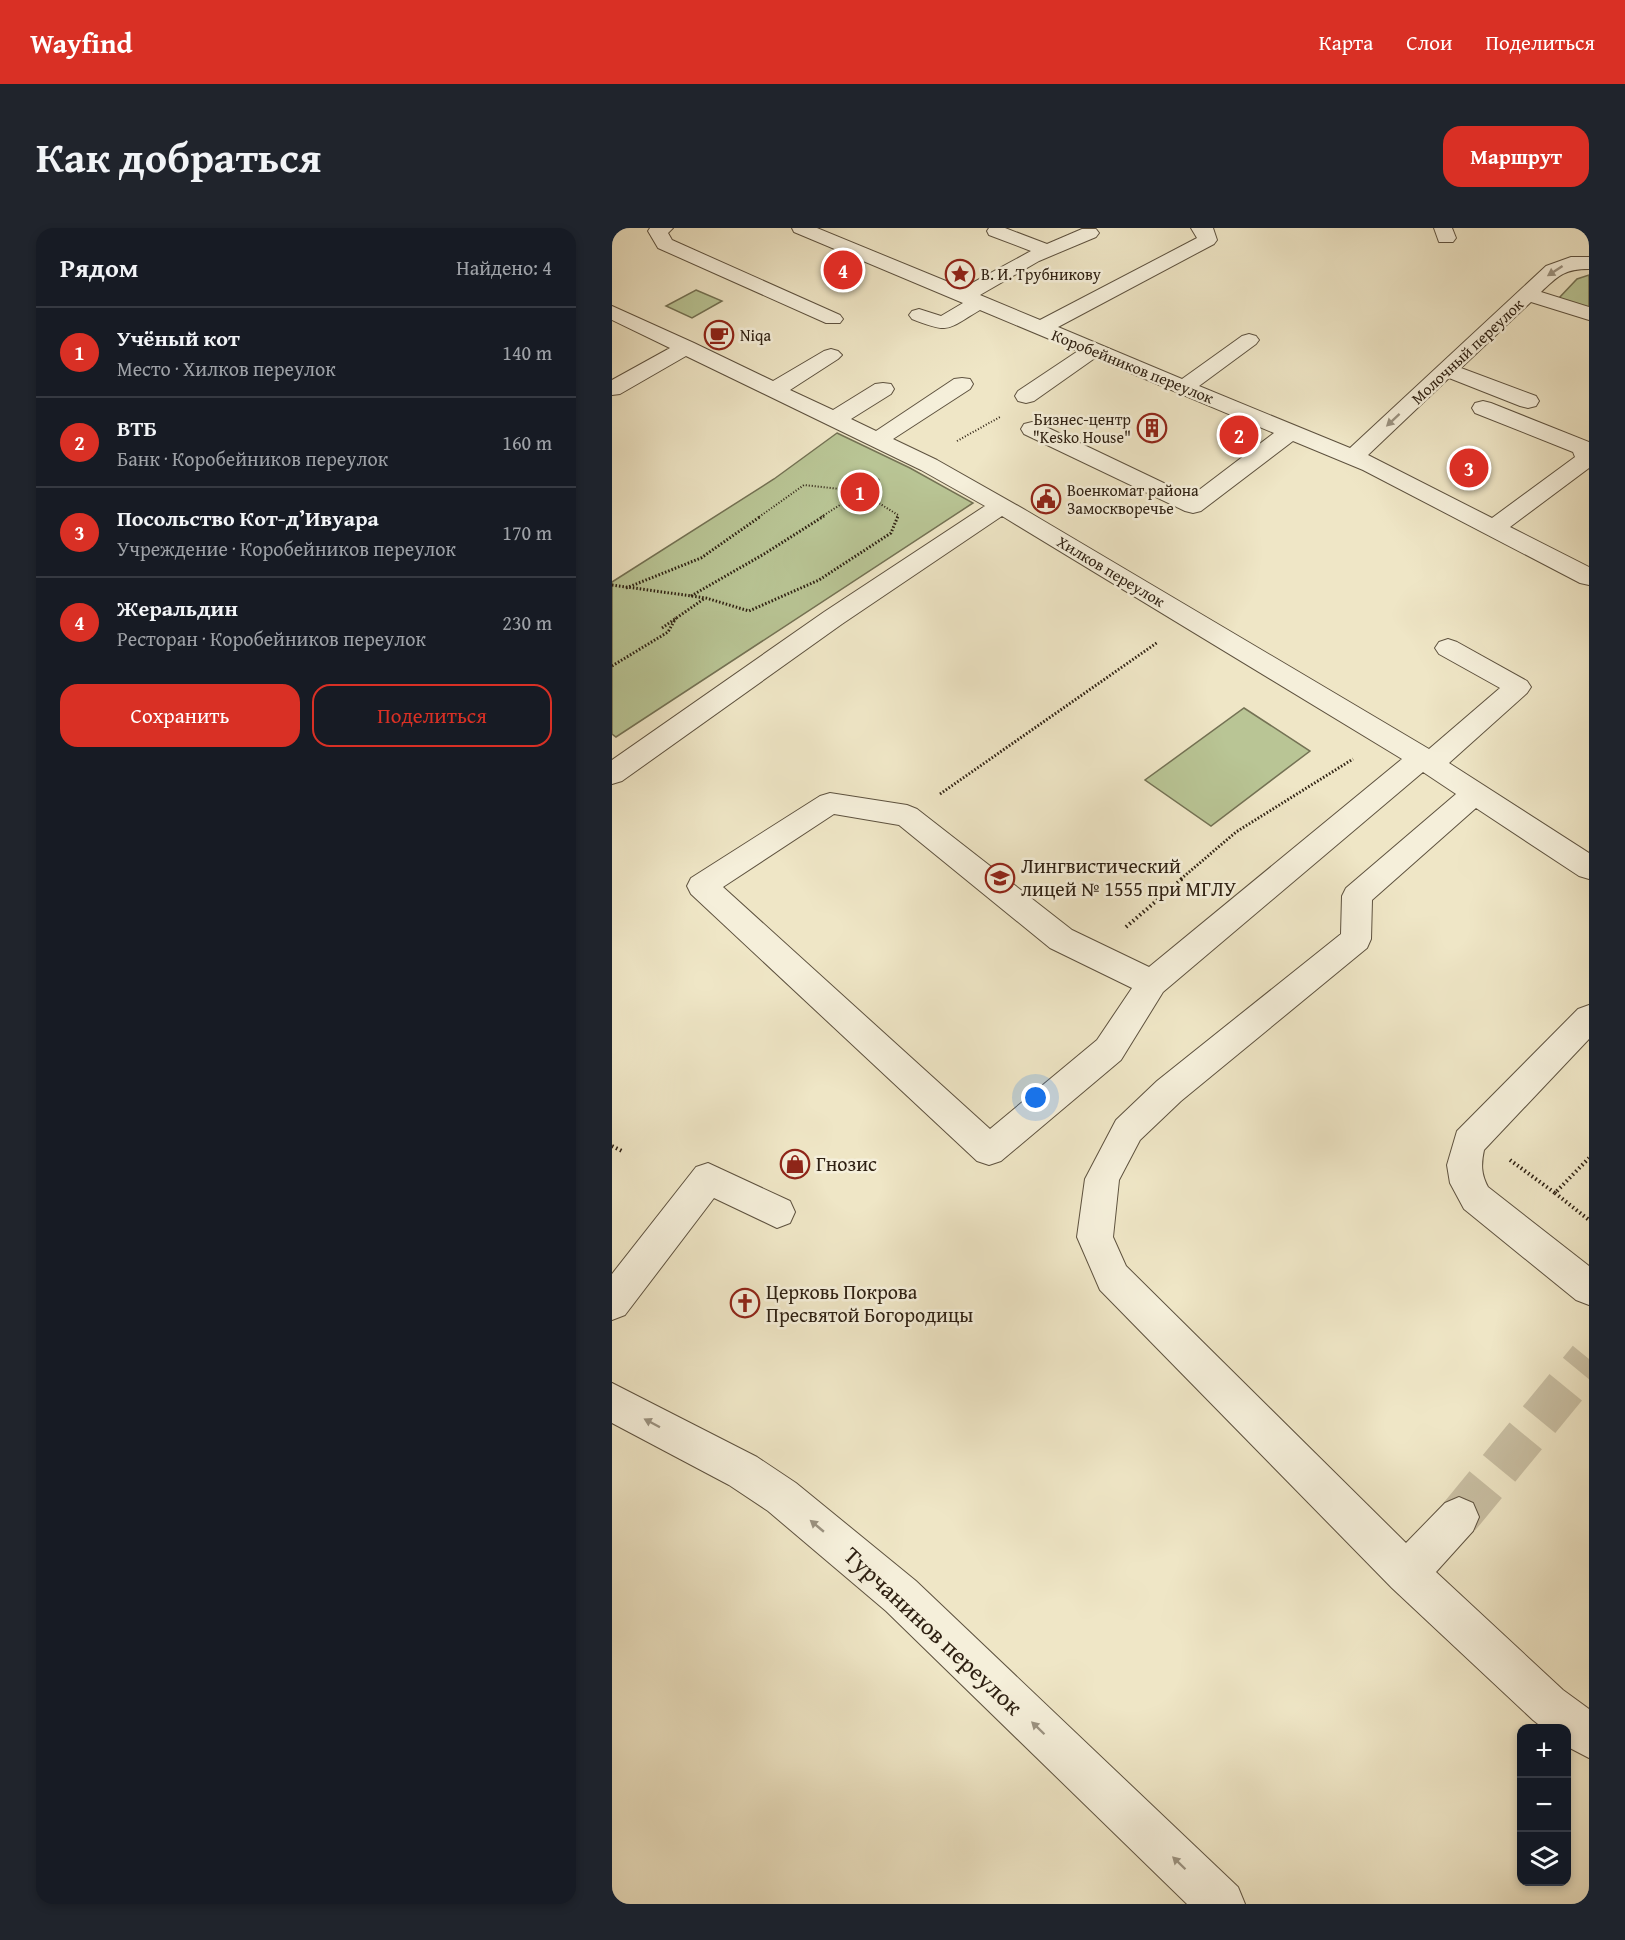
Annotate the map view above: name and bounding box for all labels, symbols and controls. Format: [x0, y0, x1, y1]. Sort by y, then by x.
text: Wayfind [30, 22, 132, 63]
text: Карта [1319, 27, 1373, 58]
text: Слои [1406, 27, 1452, 58]
text: Поделиться [1485, 27, 1595, 58]
text: Как добраться [36, 126, 321, 187]
button: Маршрут [1443, 126, 1589, 187]
text: Рядом [60, 248, 138, 287]
pin: 4 [824, 248, 862, 292]
text: Найдено: 4 [456, 253, 552, 282]
place icon: В. И. Трубникову [944, 258, 976, 290]
place label: В. И. Трубникову [981, 262, 1101, 286]
one-way arrow [1547, 265, 1563, 276]
street label: Молочный переулок [1405, 292, 1529, 410]
cafe icon: Niqa [703, 319, 735, 351]
text: Учёный кот [117, 322, 240, 354]
street label: Коробейников переулок [1048, 322, 1218, 410]
place label: Niqa [740, 323, 771, 347]
text: 1 [74, 338, 85, 367]
text: 140 m [502, 338, 552, 367]
text: Место · Хилков переулок [117, 354, 336, 383]
place label: Бизнес-центр "Kesko House" [1033, 407, 1131, 449]
text: ВТБ [117, 412, 157, 444]
building icon: Бизнес-центр "Kesko House" [1136, 412, 1168, 444]
pin: 2 [1220, 412, 1258, 458]
one-way arrow [1386, 413, 1401, 426]
text: 2 [74, 428, 85, 457]
text: 160 m [502, 428, 552, 457]
text: Банк · Коробейников переулок [117, 444, 388, 473]
pin: 3 [1450, 446, 1488, 490]
pin: 1 [840, 470, 880, 514]
place label: Военкомат района Замоскворечье [1067, 478, 1199, 520]
public building icon: Военкомат района Замоскворечье [1030, 483, 1062, 515]
text: Посольство Кот-д’Ивуара [117, 502, 379, 534]
text: 3 [74, 518, 85, 547]
text: 170 m [502, 518, 552, 547]
street label: Хилков переулок [1052, 529, 1170, 613]
text: Учреждение · Коробейников переулок [117, 534, 456, 563]
text: Жеральдин [117, 592, 238, 624]
text: 4 [74, 608, 85, 637]
text: 230 m [502, 608, 552, 637]
text: Ресторан · Коробейников переулок [117, 624, 426, 653]
button: Сохранить [60, 684, 300, 747]
button: Поделиться [312, 684, 552, 747]
place label: Лингвистический лицей № 1555 при МГЛУ [1021, 851, 1237, 903]
school or university icon: Лингвистический лицей № 1555 при МГЛУ [984, 862, 1016, 894]
your location [1021, 1083, 1050, 1112]
shop icon: Гнозис [779, 1148, 811, 1180]
place label: Гнозис [816, 1149, 877, 1178]
place label: Церковь Покрова Пресвятой Богородицы [766, 1277, 973, 1329]
church icon: Церковь Покрова Пресвятой Богородицы [729, 1287, 761, 1319]
one-way arrow [644, 1418, 661, 1428]
one-way arrow [810, 1520, 825, 1533]
street label: Турчанинов переулок [836, 1538, 1031, 1723]
one-way arrow [1031, 1721, 1046, 1735]
map controls [1517, 1724, 1571, 1886]
button: + [1517, 1724, 1571, 1778]
button: − [1517, 1778, 1571, 1832]
button: layers [1517, 1832, 1571, 1886]
one-way arrow [1172, 1857, 1186, 1871]

